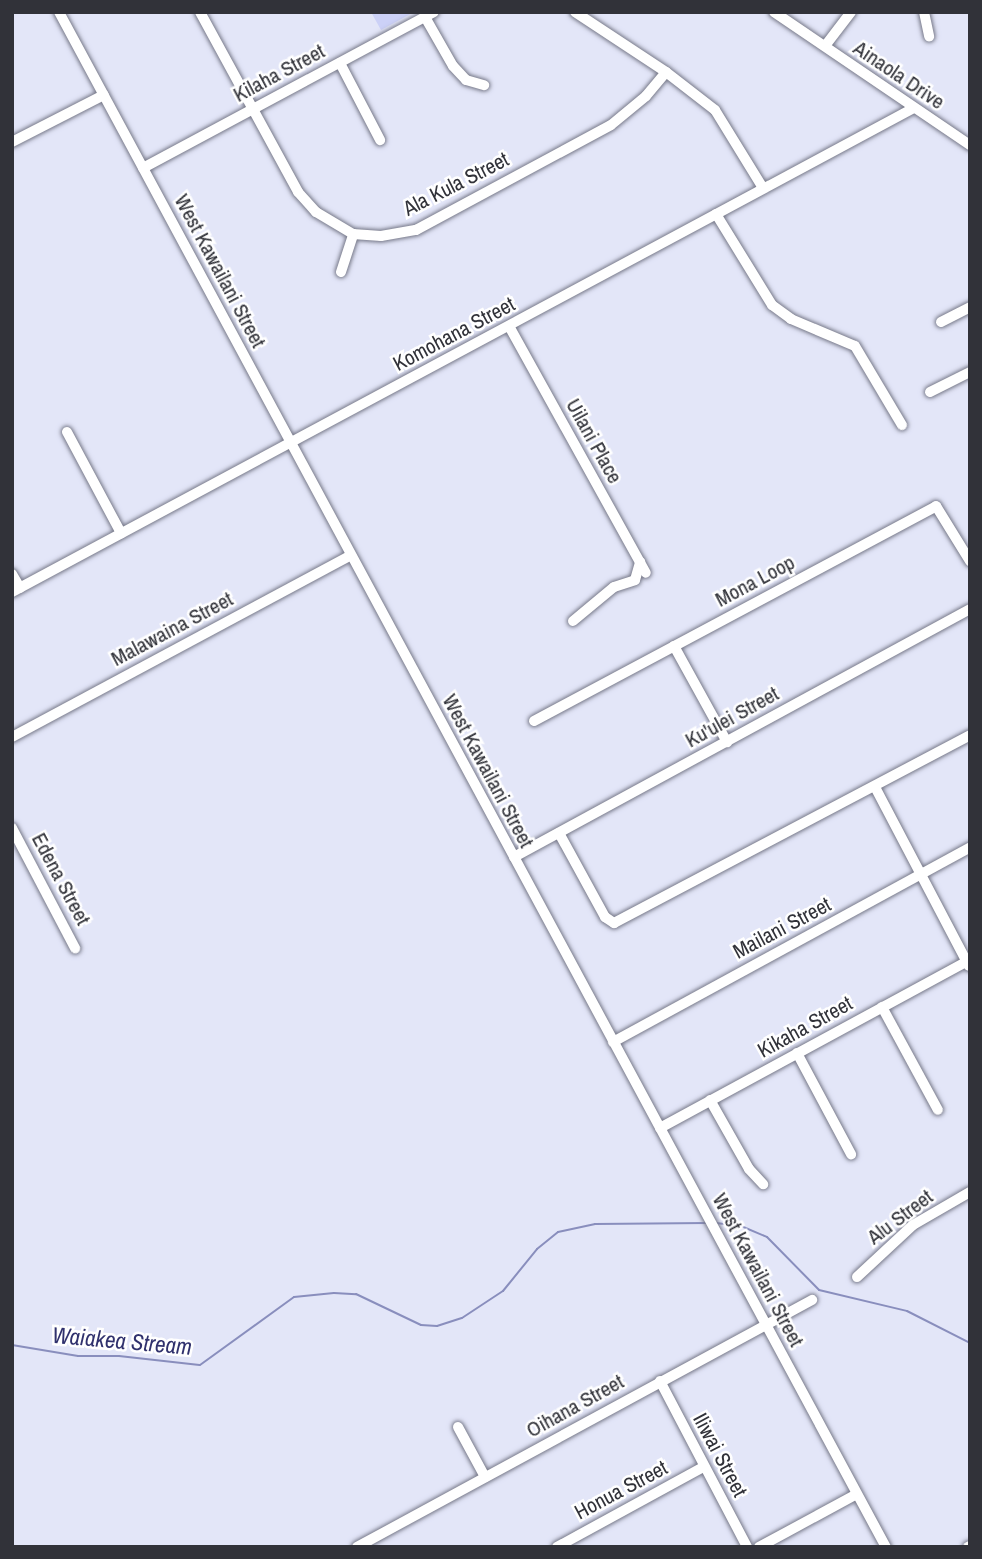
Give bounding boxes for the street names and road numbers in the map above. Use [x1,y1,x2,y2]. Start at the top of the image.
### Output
street label: Ainaola Drive [849,35,949,115]
street label: Kilaha Street [229,39,329,107]
street label: Ala Kula Street [399,147,513,221]
street label: West Kawailani Street [169,190,271,352]
street label: Komohana Street [389,291,519,377]
street label: Uilani Place [560,394,628,488]
street label: Mona Loop [711,550,799,612]
street label: Malawaina Street [107,586,237,672]
street label: Ku'ulei Street [681,681,783,753]
street label: West Kawailani Street [437,690,539,852]
street label: Edena Street [26,829,96,929]
street label: Mailani Street [729,892,835,964]
street label: Kikaha Street [753,991,857,1063]
street label: Alu Street [862,1184,938,1250]
street label: West Kawailani Street [707,1189,809,1351]
street label: Oihana Street [522,1369,628,1443]
street label: Iliwai Street [688,1409,752,1501]
street label: Honua Street [570,1455,672,1525]

